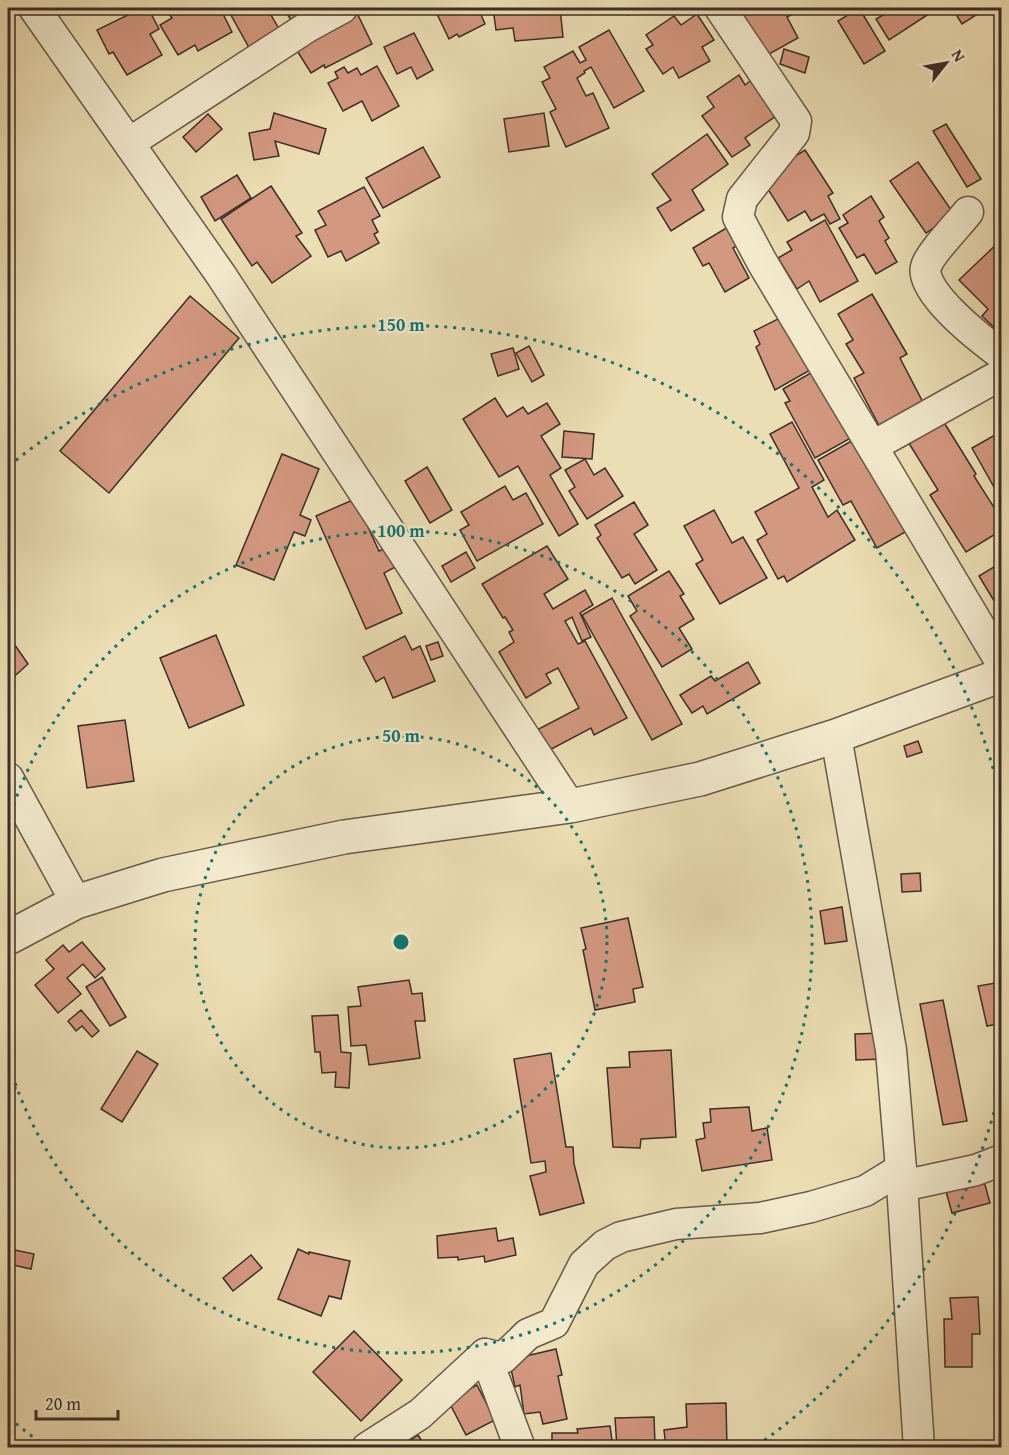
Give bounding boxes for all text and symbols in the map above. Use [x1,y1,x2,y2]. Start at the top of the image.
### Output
north arrow [916,33,976,93]
text: N [946,45,972,66]
text: 150 m [377,311,425,338]
text: 100 m [377,517,425,544]
text: 50 m [382,722,421,749]
centre of rings [391,932,411,952]
scale bar [36,1383,118,1421]
text: 20 m [45,1390,81,1417]

